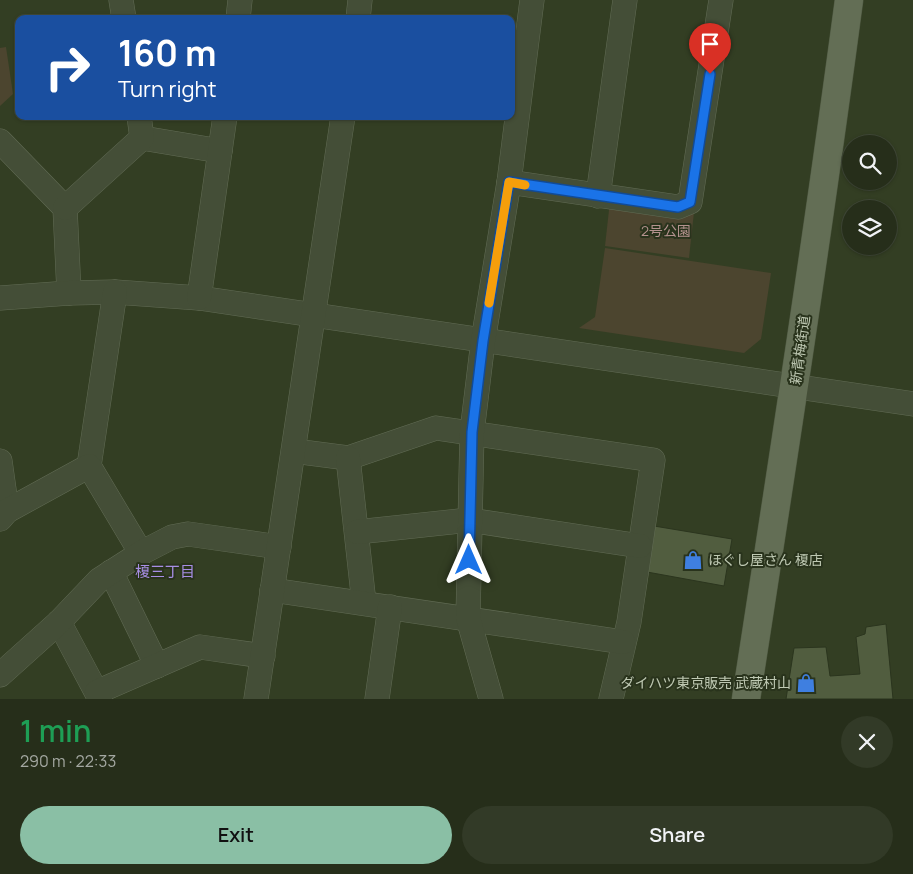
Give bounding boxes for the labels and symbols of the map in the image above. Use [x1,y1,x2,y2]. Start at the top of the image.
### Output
pin [689,23,731,74]
park label: 2号公園 [641,221,691,240]
street label: 新青梅街道 [785,314,814,386]
position arrow [442,533,494,585]
shop icon: ほぐし屋さん 榎店 [682,549,704,571]
place label: ほぐし屋さん 榎店 [708,550,823,569]
district label: 榎三丁目 [135,561,195,582]
shop icon: ダイハツ東京販売 武蔵村山 [795,672,817,694]
place label: ダイハツ東京販売 武蔵村山 [620,673,791,692]

